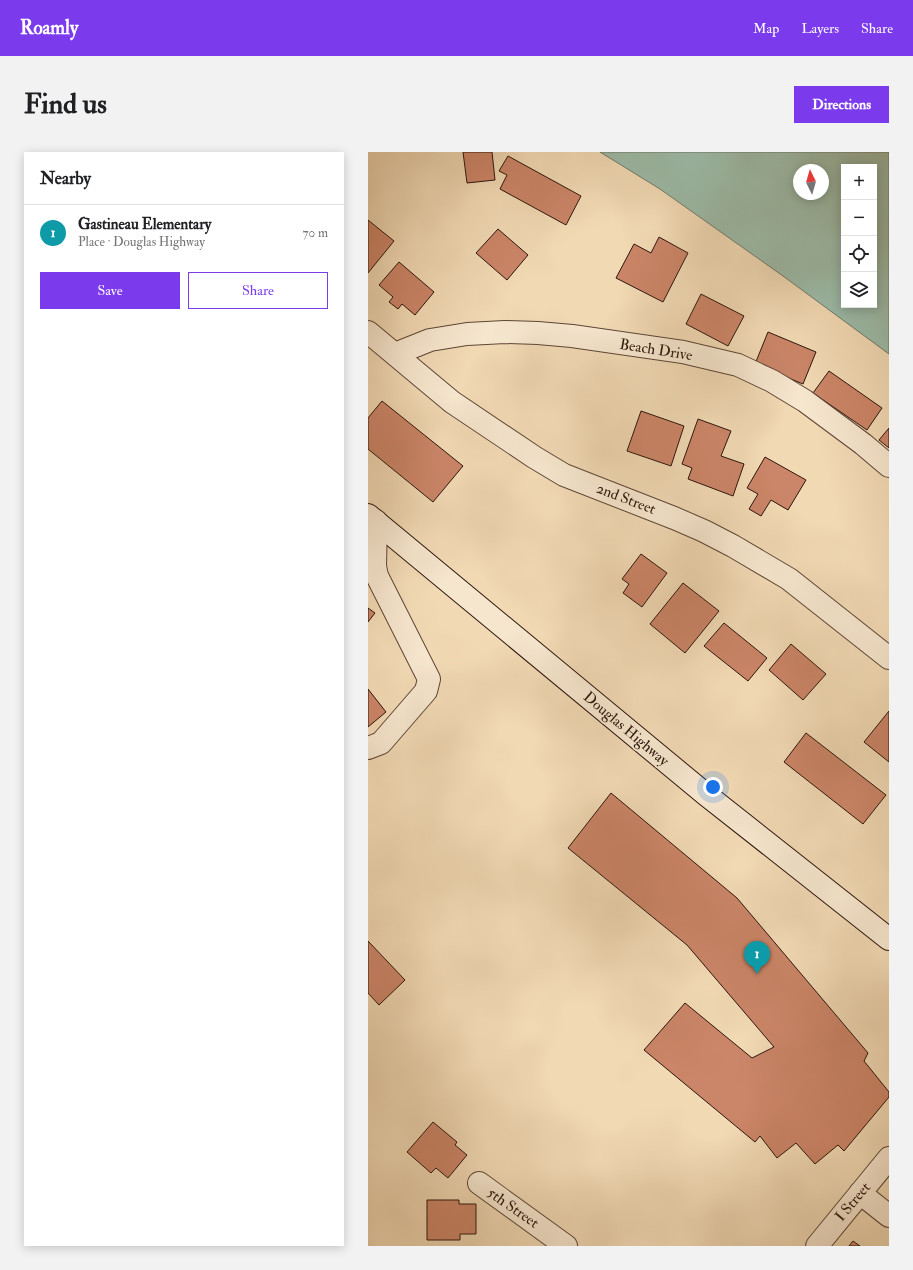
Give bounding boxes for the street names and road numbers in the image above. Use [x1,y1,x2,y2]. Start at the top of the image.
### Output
street label: Beach Drive [618,335,694,365]
street label: 2nd Street [594,479,658,519]
street label: Douglas Highway [579,688,673,771]
street label: I Street [831,1178,875,1225]
street label: 5th Street [484,1183,543,1233]

